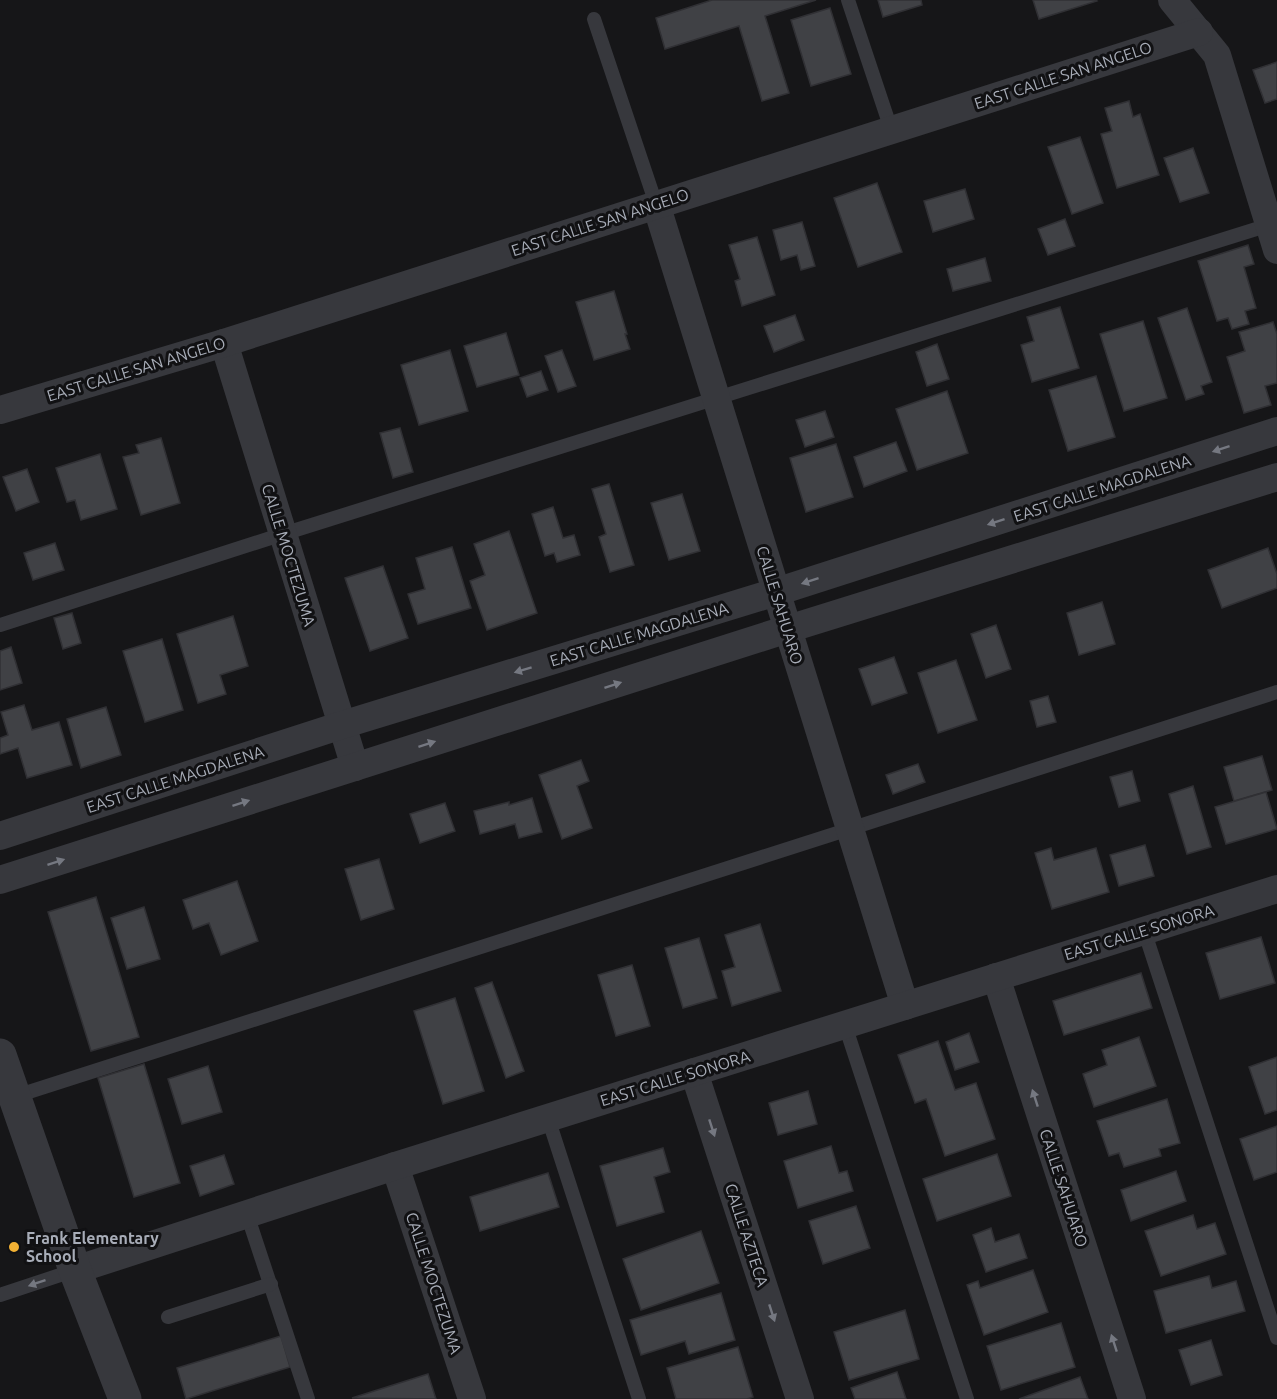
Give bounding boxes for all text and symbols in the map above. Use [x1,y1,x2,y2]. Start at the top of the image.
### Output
street label: EAST CALLE SAN ANGELO [972,38,1154,112]
street label: EAST CALLE SAN ANGELO [509,185,691,259]
street label: EAST CALLE SAN ANGELO [45,333,227,405]
one-way arrow [1212,445,1230,455]
street label: EAST CALLE MAGDALENA [1011,451,1194,525]
street label: CALLE MOCTEZUMA [259,482,319,629]
one-way arrow [987,518,1005,527]
street label: CALLE SAHUARO [753,544,807,666]
one-way arrow [801,577,819,586]
street label: EAST CALLE MAGDALENA [548,598,731,670]
one-way arrow [514,666,532,675]
one-way arrow [604,680,622,689]
one-way arrow [418,739,436,748]
street label: EAST CALLE MAGDALENA [84,742,267,816]
one-way arrow [232,798,250,807]
one-way arrow [47,857,65,867]
street label: EAST CALLE SONORA [1062,900,1217,963]
street label: EAST CALLE SONORA [598,1046,753,1109]
one-way arrow [1030,1089,1039,1107]
one-way arrow [708,1119,717,1137]
street label: CALLE SAHUARO [1036,1127,1092,1249]
street label: CALLE AZTECA [722,1181,772,1289]
street label: CALLE MOCTEZUMA [403,1210,466,1357]
place label: Frank Elementary School [26,1229,159,1265]
marker: Frank Elementary School [7,1240,21,1254]
one-way arrow [28,1279,46,1288]
one-way arrow [768,1304,777,1322]
one-way arrow [1108,1334,1118,1352]

